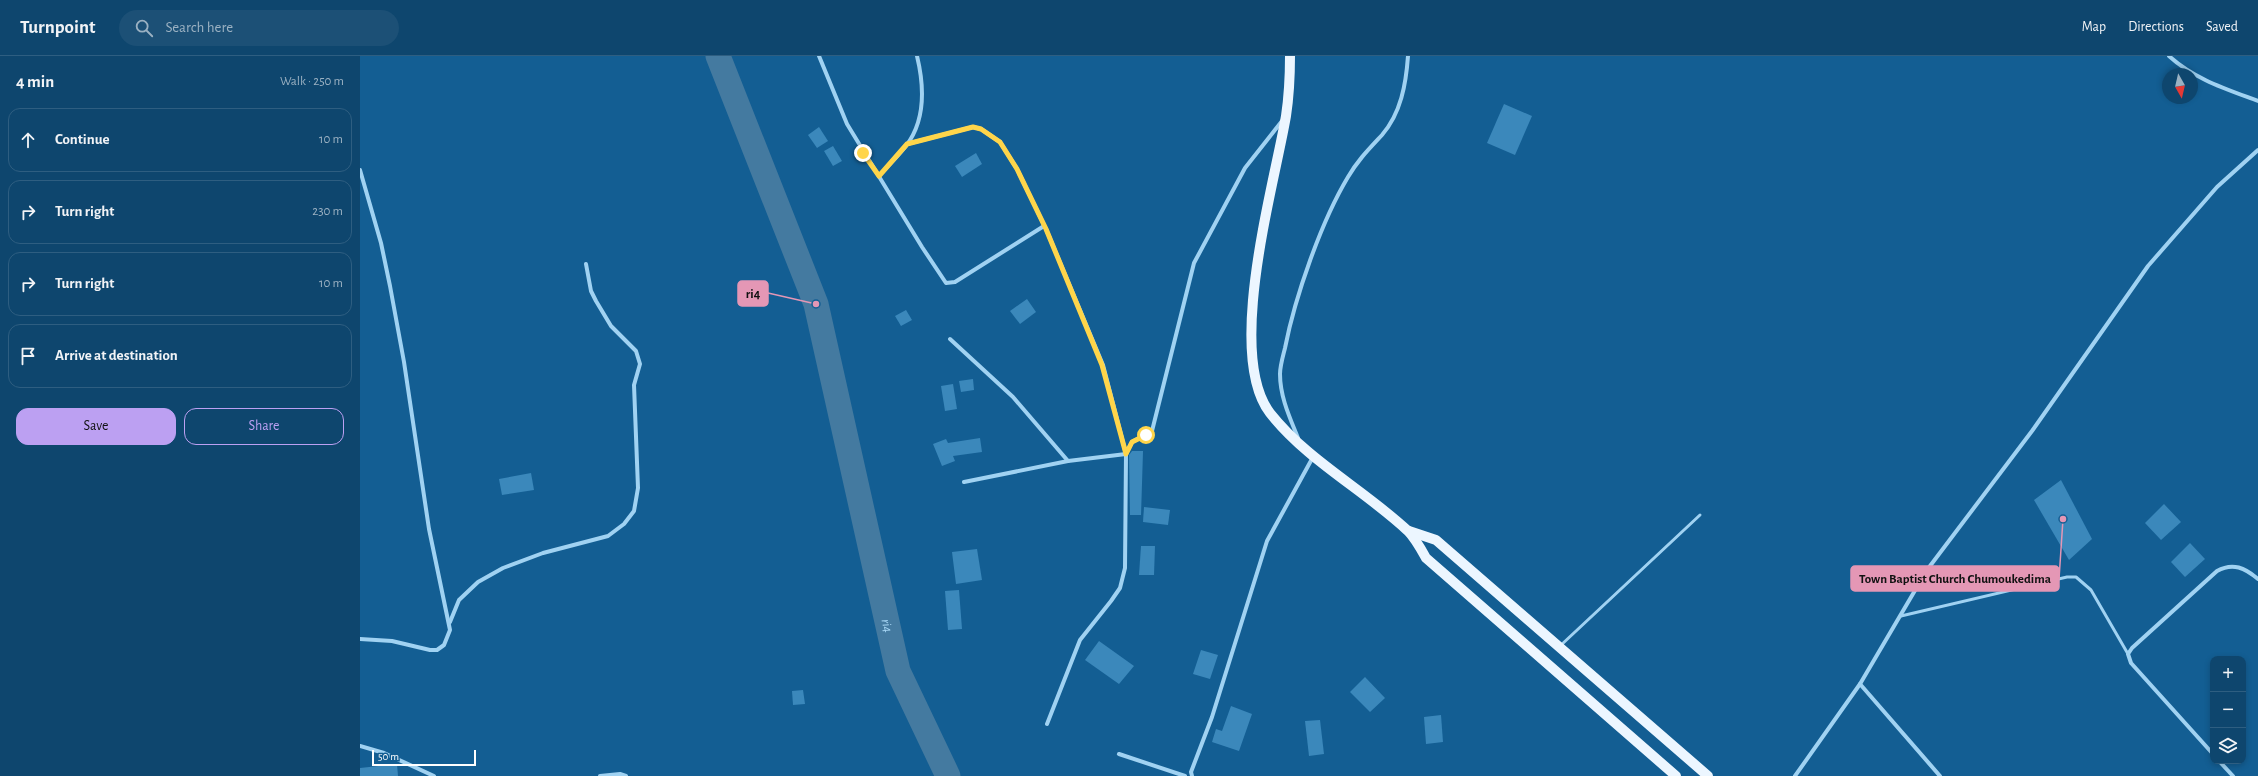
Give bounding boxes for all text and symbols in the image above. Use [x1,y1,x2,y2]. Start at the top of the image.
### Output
search box [119,10,399,46]
icon: search [133,17,155,39]
text: Turnpoint [20,18,95,37]
text: Search here [165,20,233,35]
text: Map [2082,20,2106,34]
text: Directions [2128,20,2184,34]
text: Saved [2206,20,2238,34]
north arrow [2162,68,2198,104]
text: 4 min [16,73,54,90]
text: Walk · 250 m [280,75,344,88]
icon: ahead [17,129,39,151]
text: Continue [55,132,110,147]
text: 10 m [319,133,343,146]
route end [854,144,872,162]
icon: right [17,201,39,223]
text: Turn right [55,204,114,219]
text: 230 m [312,205,343,218]
icon: right [17,273,39,295]
text: Turn right [55,276,114,291]
text: 10 m [319,277,343,290]
callout: ri4 [738,281,768,306]
text: ri4 [746,288,761,301]
icon: arrive [17,345,39,367]
text: Arrive at destination [55,348,178,363]
button: Save [16,408,176,445]
button: Share [184,408,344,445]
route start [1137,426,1155,444]
callout: Town Baptist Church Chumoukedima [1851,566,2059,591]
text: Town Baptist Church Chumoukedima [1859,573,2051,586]
water label: ri4 [879,618,894,634]
map controls [2210,656,2246,764]
button: + [2210,656,2246,692]
button: − [2210,692,2246,728]
button: layers [2210,728,2246,764]
scale bar [372,748,476,767]
text: 50 m [378,751,399,762]

